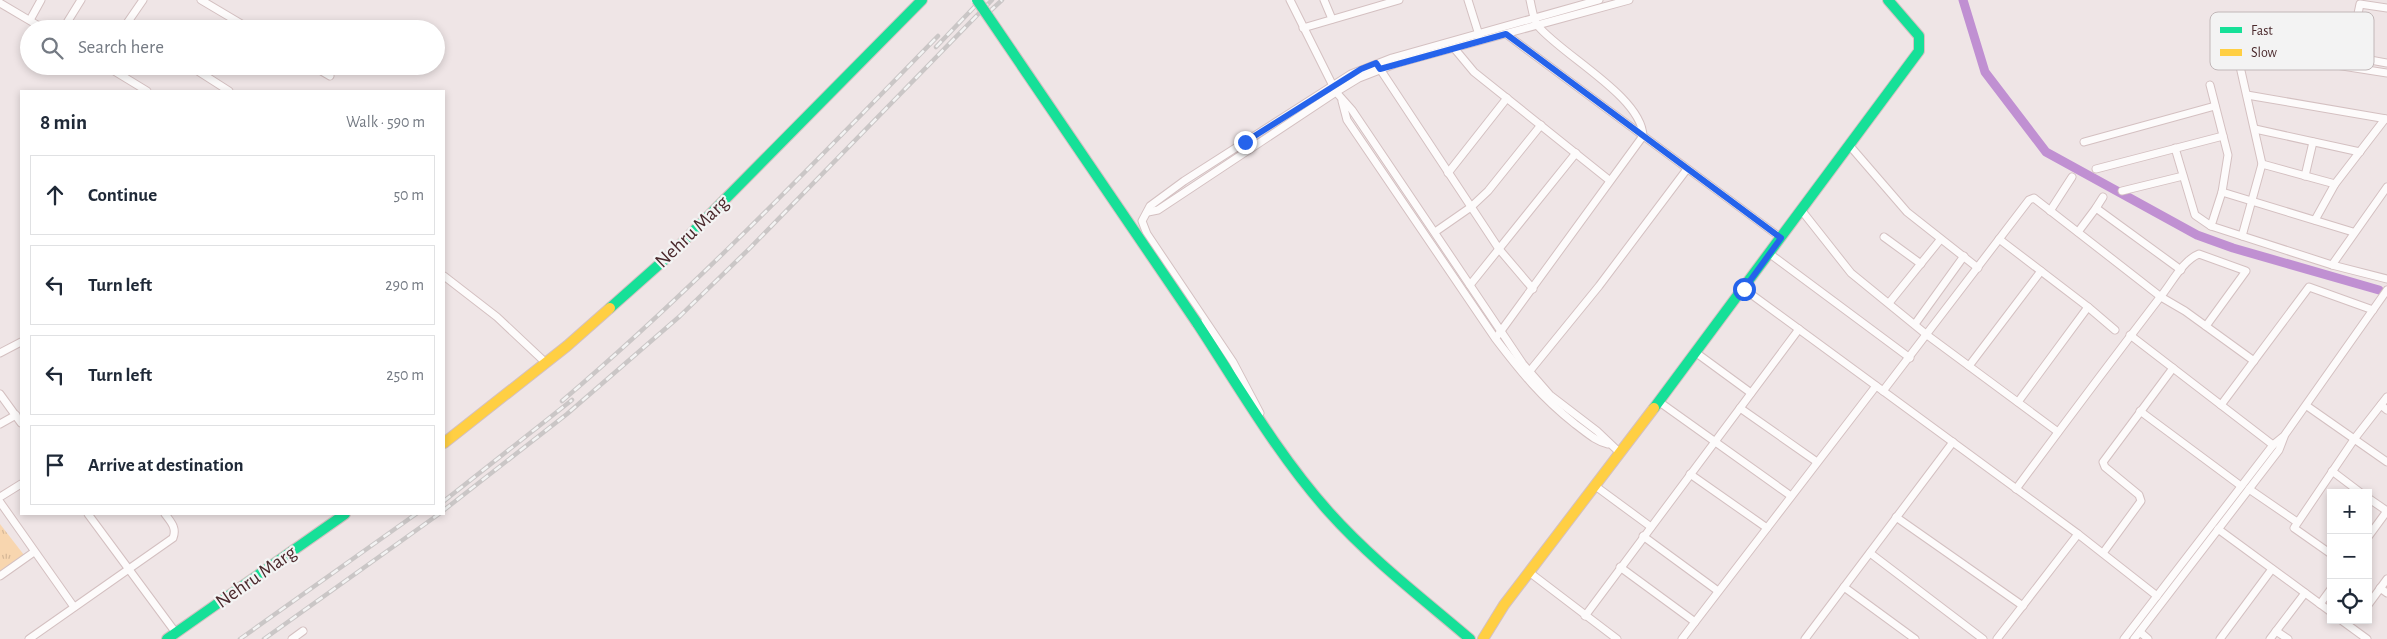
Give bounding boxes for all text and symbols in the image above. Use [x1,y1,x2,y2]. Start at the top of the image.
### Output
legend [2210,12,2374,70]
search box [20,20,445,75]
text: Fast [2251,24,2273,38]
icon: search [38,34,66,62]
text: Search here [78,38,164,57]
text: Slow [2251,46,2278,60]
text: 8 min [40,112,87,133]
text: Walk · 590 m [346,114,425,130]
route end [1234,131,1257,154]
icon: ahead [41,181,69,209]
text: Continue [88,186,157,205]
text: 50 m [393,187,424,203]
street label: Nehru Marg [651,192,733,272]
icon: left [41,271,69,299]
text: Turn left [88,276,152,295]
text: 290 m [385,277,424,293]
route start [1733,278,1756,301]
icon: left [41,361,69,389]
text: Turn left [88,366,152,385]
text: 250 m [386,367,424,383]
icon: arrive [41,451,69,479]
text: Arrive at destination [88,456,244,475]
map controls [2327,489,2372,624]
button: + [2327,489,2372,534]
button: − [2327,534,2372,579]
street label: Nehru Marg [212,542,300,612]
button: locate [2327,579,2372,624]

